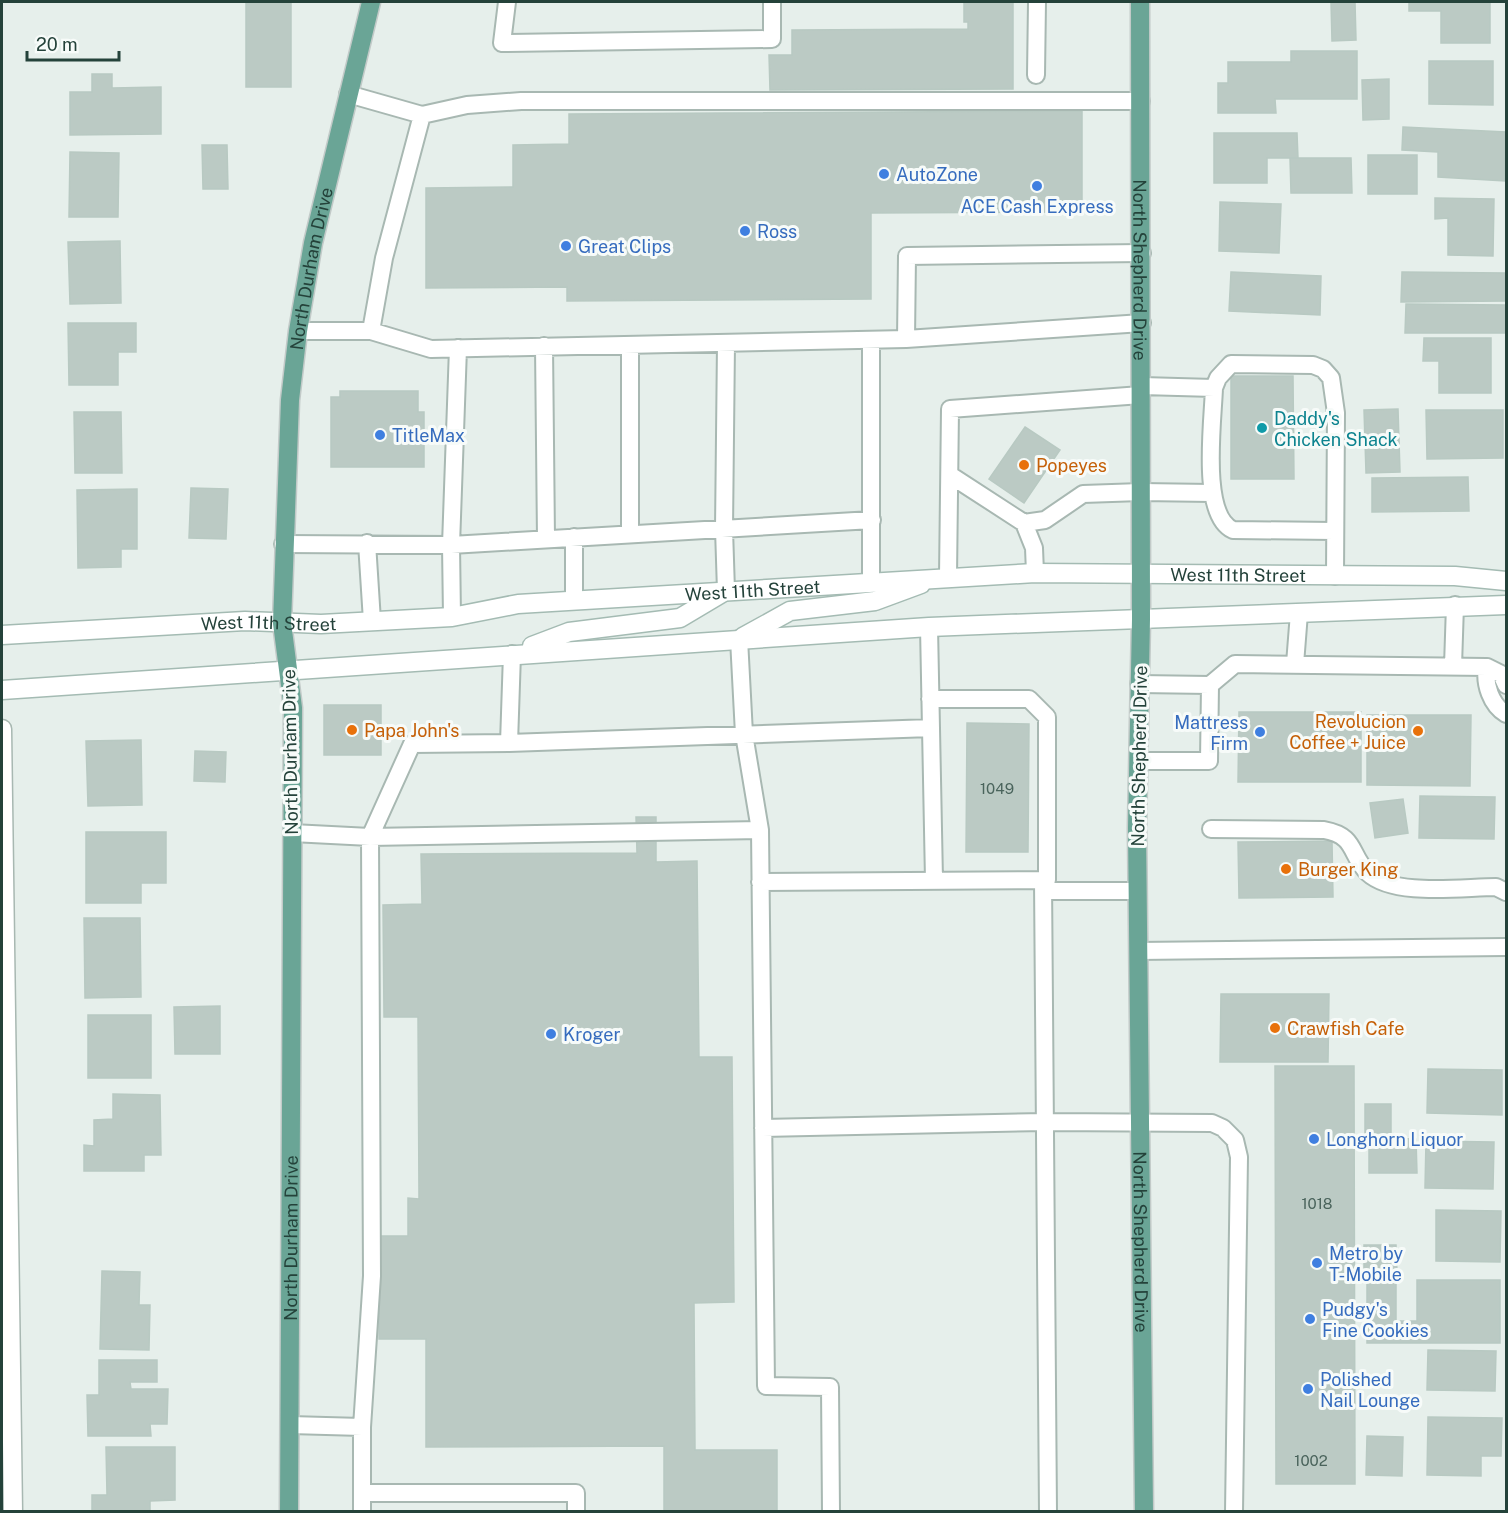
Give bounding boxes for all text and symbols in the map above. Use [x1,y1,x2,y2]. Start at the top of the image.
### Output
scale bar [27,24,118,62]
text: 20 m [36,34,78,55]
place label: AutoZone [896,164,978,185]
marker: AutoZone [877,167,891,181]
marker: ACE Cash Express [1030,179,1044,193]
street label: North Shepherd Drive [1130,179,1151,361]
street label: North Durham Drive [285,185,337,351]
place label: ACE Cash Express [960,196,1114,217]
place label: Ross [757,221,797,242]
marker: Ross [738,224,752,238]
place label: Great Clips [578,236,671,257]
marker: Great Clips [559,239,573,253]
place label: Daddy's Chicken Shack [1274,408,1398,450]
marker: Daddy's Chicken Shack [1255,421,1269,435]
place label: TitleMax [392,425,465,446]
marker: TitleMax [373,428,387,442]
place label: Popeyes [1036,455,1107,476]
marker: Popeyes [1017,458,1031,472]
street label: West 11th Street [1170,563,1306,585]
street label: West 11th Street [684,575,821,604]
street label: West 11th Street [200,610,337,635]
street label: North Shepherd Drive [1127,665,1151,847]
street label: North Durham Drive [278,669,302,835]
place label: Revolucion Coffee + Juice [1289,711,1406,753]
place label: Mattress Firm [1174,712,1248,754]
place label: Papa John's [364,720,459,741]
marker: Papa John's [345,723,359,737]
marker: Revolucion Coffee + Juice [1411,724,1425,738]
marker: Mattress Firm [1253,725,1267,739]
house number: 1049 [980,780,1014,797]
place label: Burger King [1298,859,1398,880]
marker: Burger King [1279,862,1293,876]
place label: Crawfish Cafe [1287,1018,1404,1039]
marker: Crawfish Cafe [1268,1021,1282,1035]
place label: Kroger [563,1024,620,1045]
marker: Kroger [544,1027,558,1041]
place label: Longhorn Liquor [1326,1129,1463,1150]
marker: Longhorn Liquor [1307,1132,1321,1146]
street label: North Shepherd Drive [1130,1151,1153,1333]
street label: North Durham Drive [279,1155,301,1321]
house number: 1018 [1301,1195,1333,1212]
place label: Metro by T-Mobile [1329,1243,1404,1285]
marker: Metro by T-Mobile [1310,1256,1324,1270]
place label: Pudgy's Fine Cookies [1322,1299,1429,1341]
marker: Pudgy's Fine Cookies [1303,1312,1317,1326]
place label: Polished Nail Lounge [1320,1369,1420,1411]
marker: Polished Nail Lounge [1301,1382,1315,1396]
house number: 1002 [1294,1452,1328,1469]

